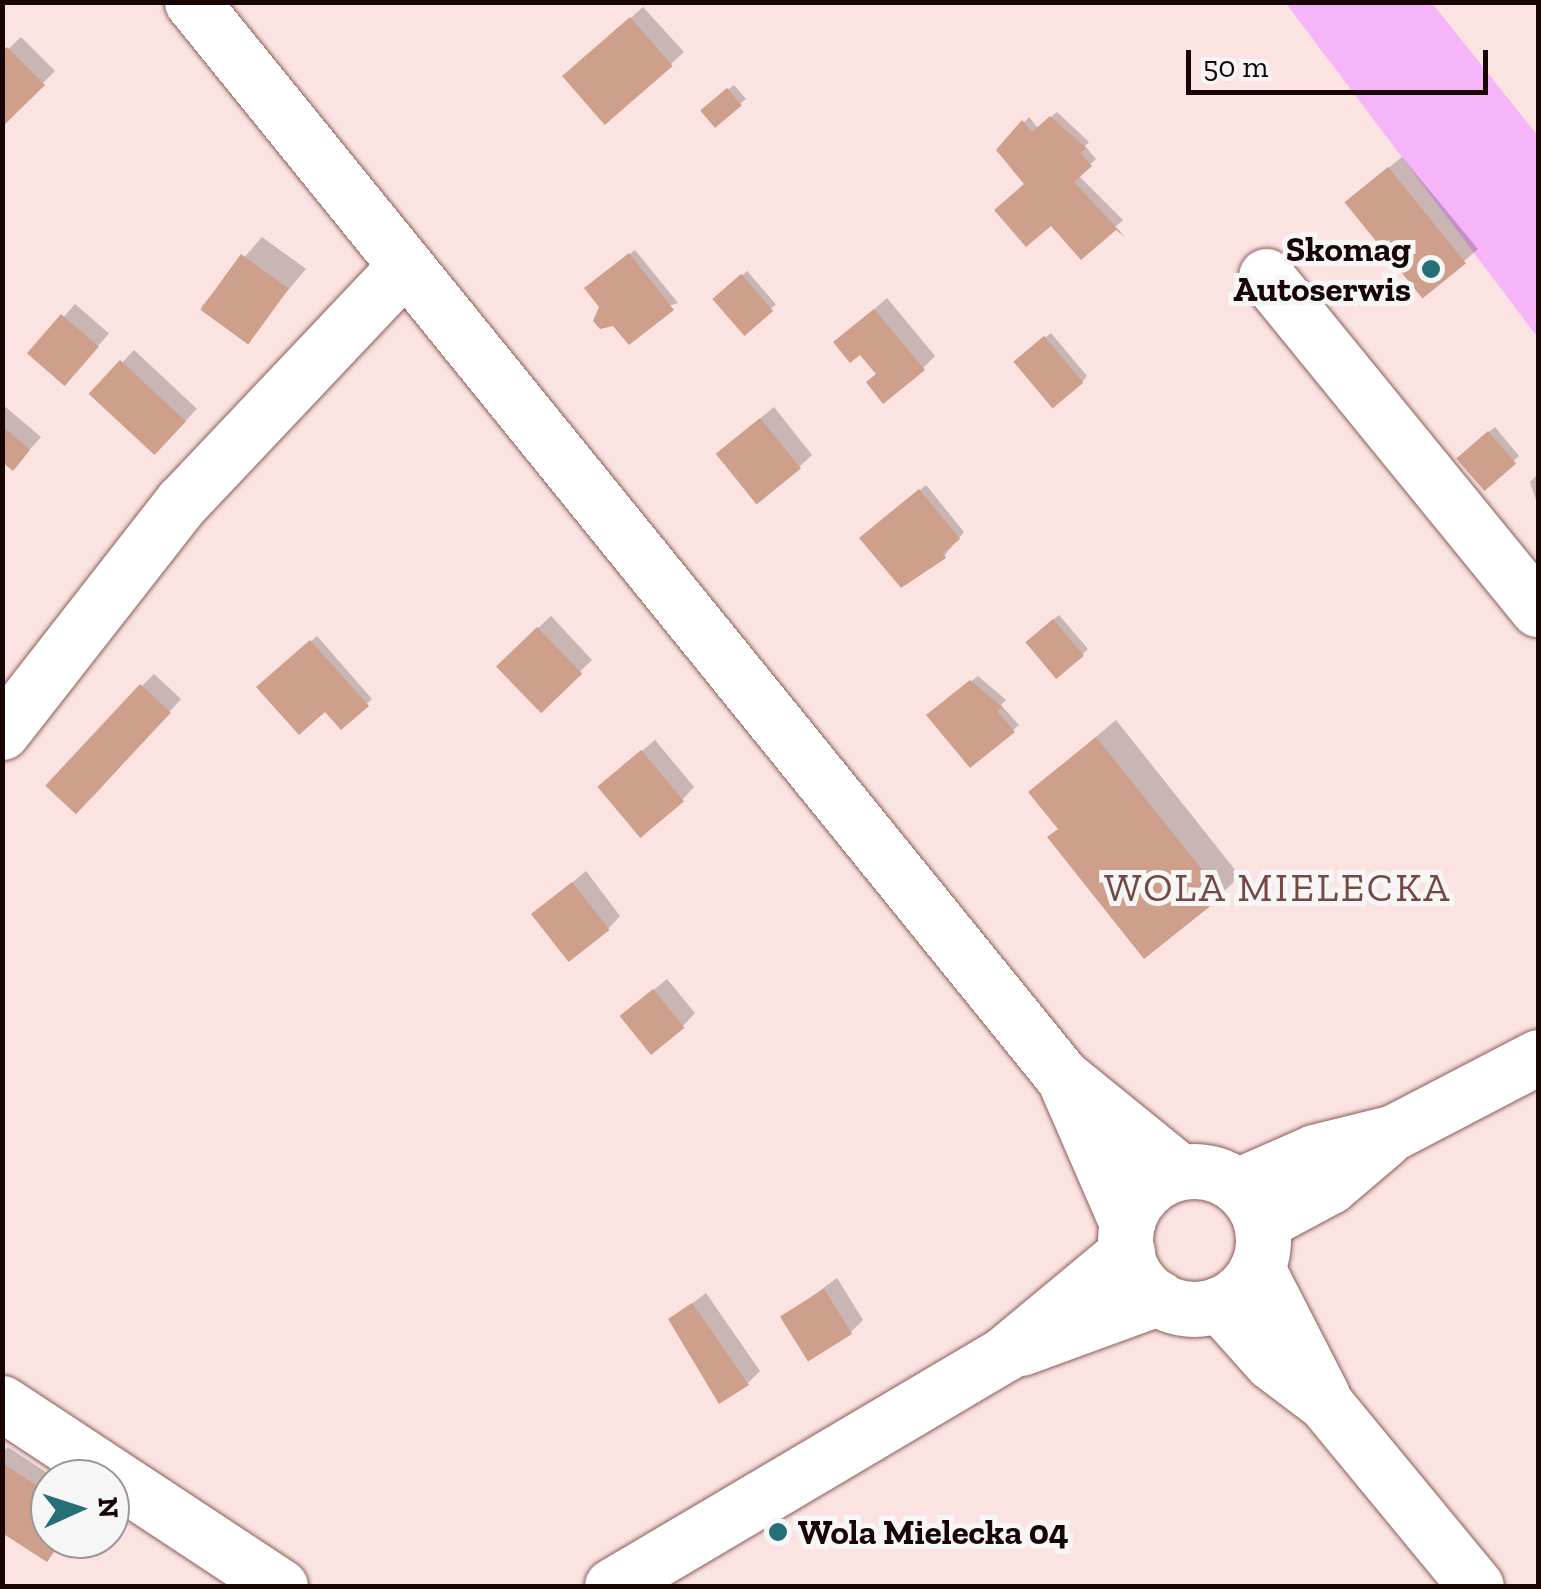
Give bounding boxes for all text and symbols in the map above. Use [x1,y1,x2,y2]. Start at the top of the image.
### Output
scale bar [1191,30,1494,92]
text: 50 m [1203,49,1268,85]
place label: Skomag Autoserwis [1233,228,1411,310]
marker: Skomag Autoserwis [1420,258,1442,280]
district label: WOLA MIELECKA [1104,863,1452,911]
north arrow [30,1459,130,1559]
text: N [91,1496,125,1519]
place label: Wola Mielecka 04 [798,1511,1069,1553]
marker: Wola Mielecka 04 [767,1521,789,1543]

